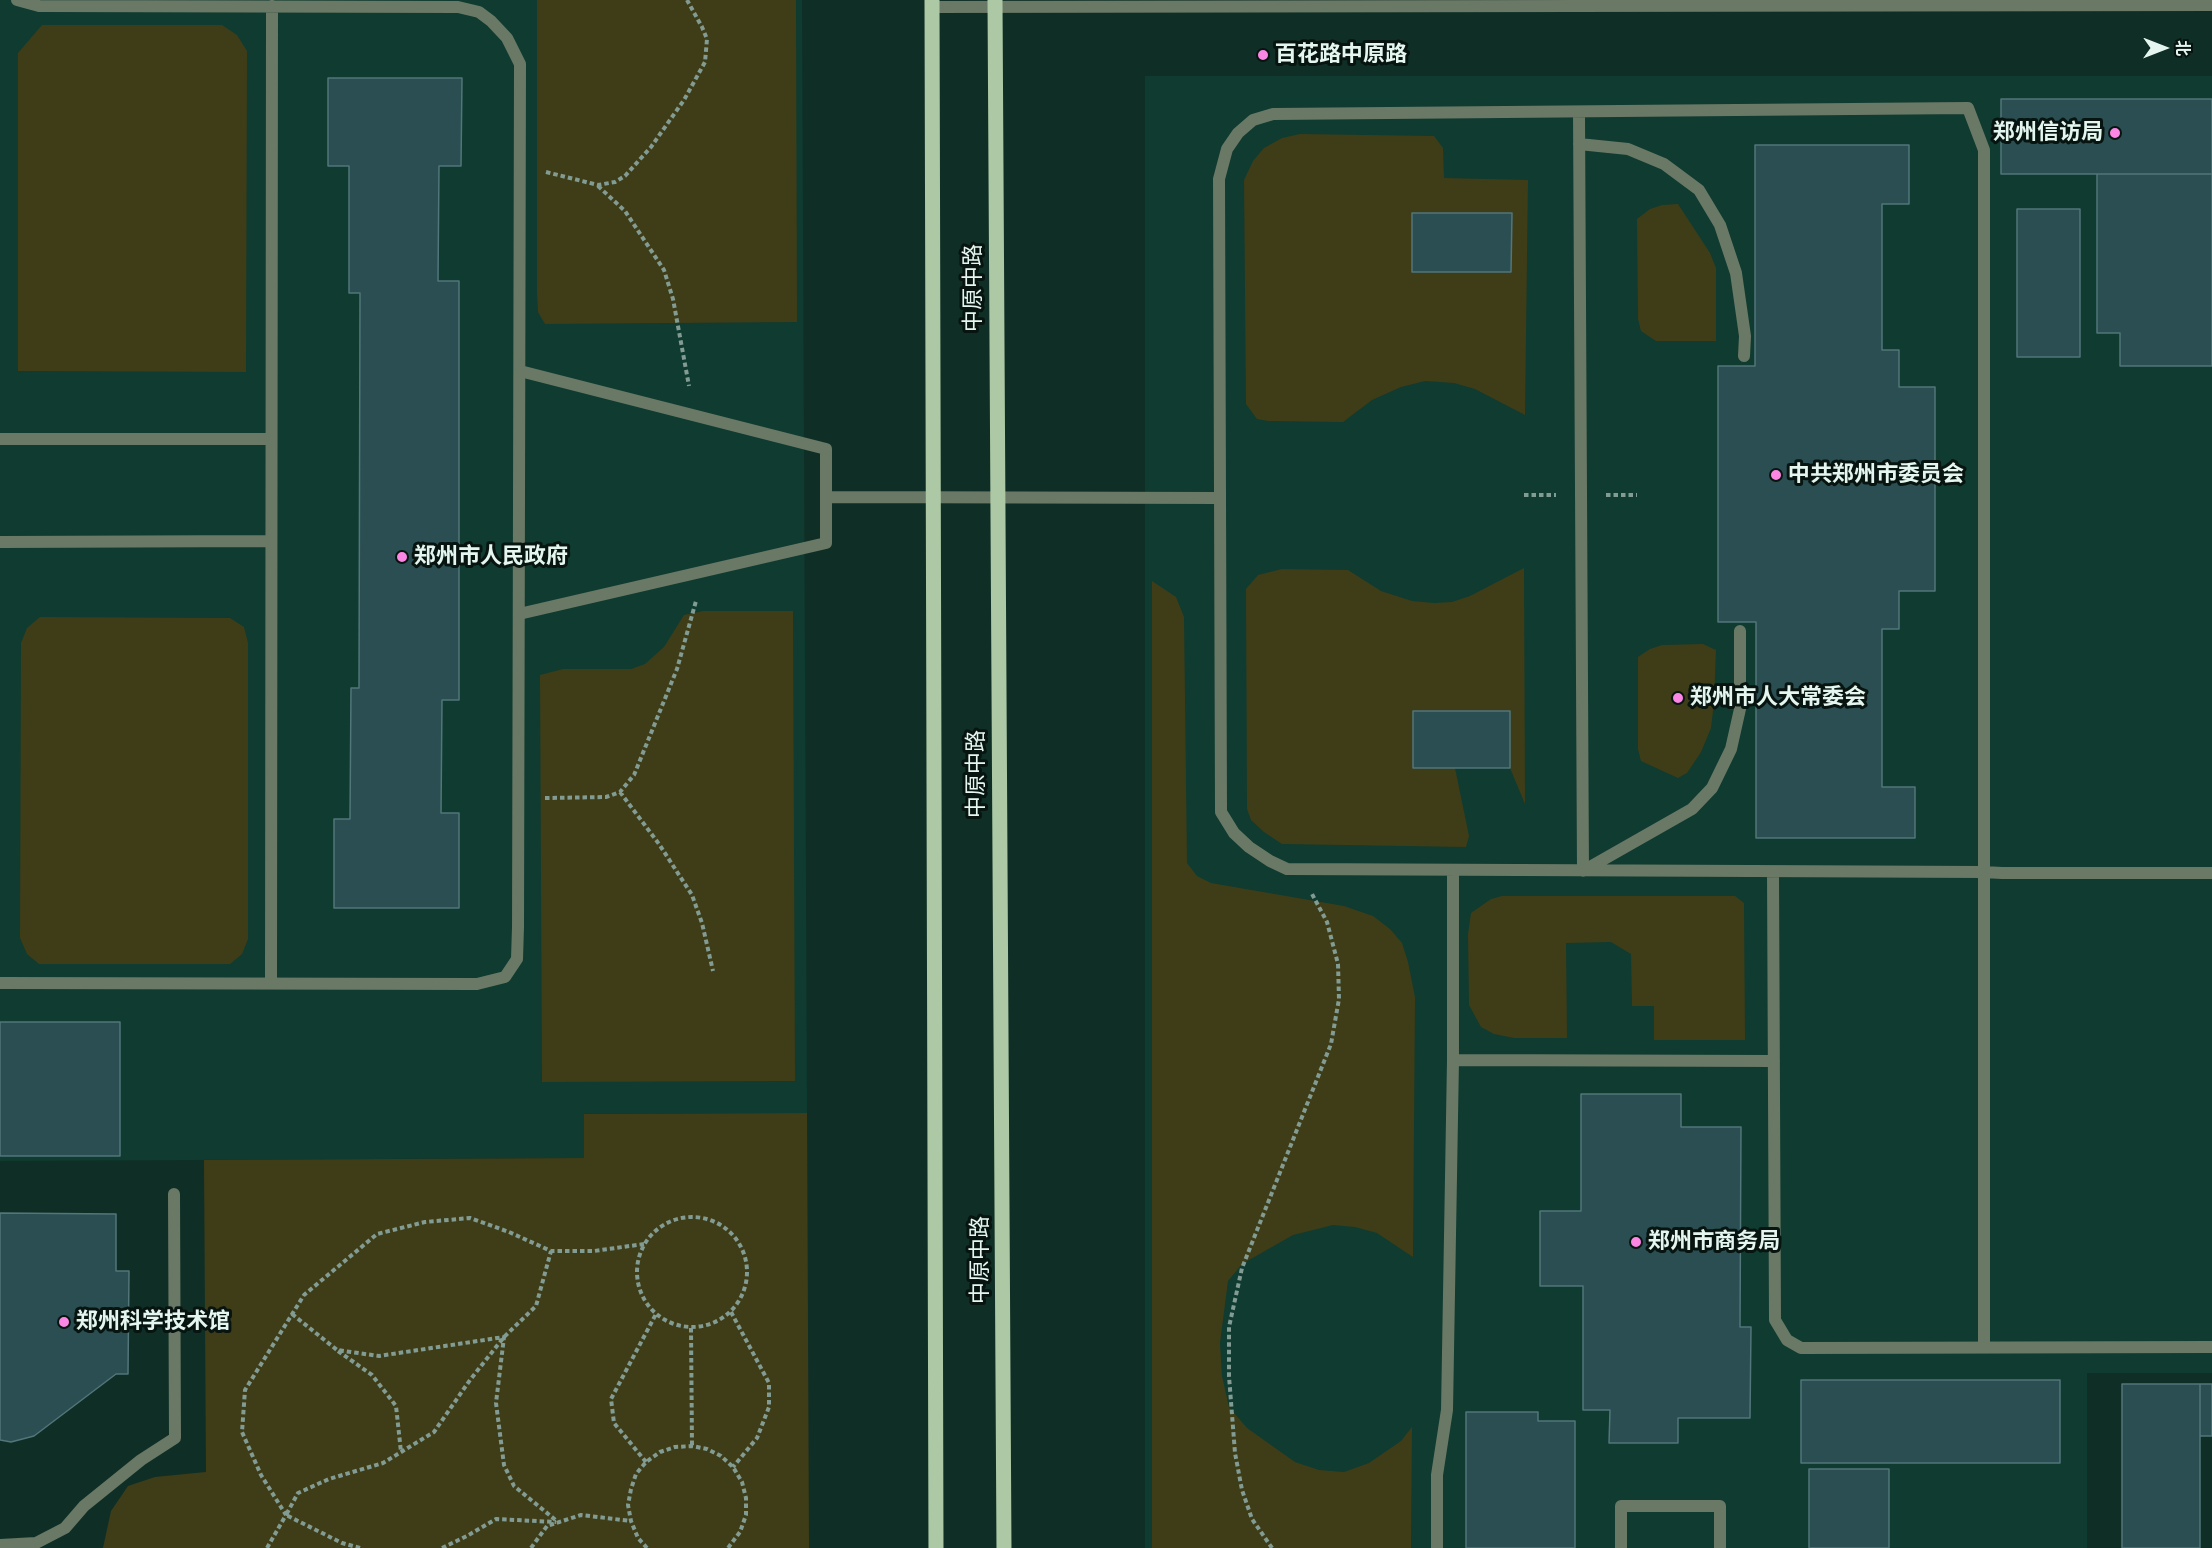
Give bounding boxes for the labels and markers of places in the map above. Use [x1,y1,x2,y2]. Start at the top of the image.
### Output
place label: 百花路中原路 [1275,42,1407,68]
marker: 百花路中原路 [1256,48,1270,62]
place label: 郑州信访局 [1993,120,2103,146]
marker: 郑州信访局 [2108,126,2122,140]
place label: 中共郑州市委员会 [1788,462,1964,488]
marker: 中共郑州市委员会 [1769,468,1783,482]
place label: 郑州市人民政府 [414,544,568,570]
marker: 郑州市人民政府 [395,550,409,564]
place label: 郑州市人大常委会 [1690,685,1866,711]
marker: 郑州市人大常委会 [1671,691,1685,705]
place label: 郑州市商务局 [1648,1229,1780,1255]
marker: 郑州市商务局 [1629,1235,1643,1249]
place label: 郑州科学技术馆 [76,1309,230,1335]
marker: 郑州科学技术馆 [57,1315,71,1329]

